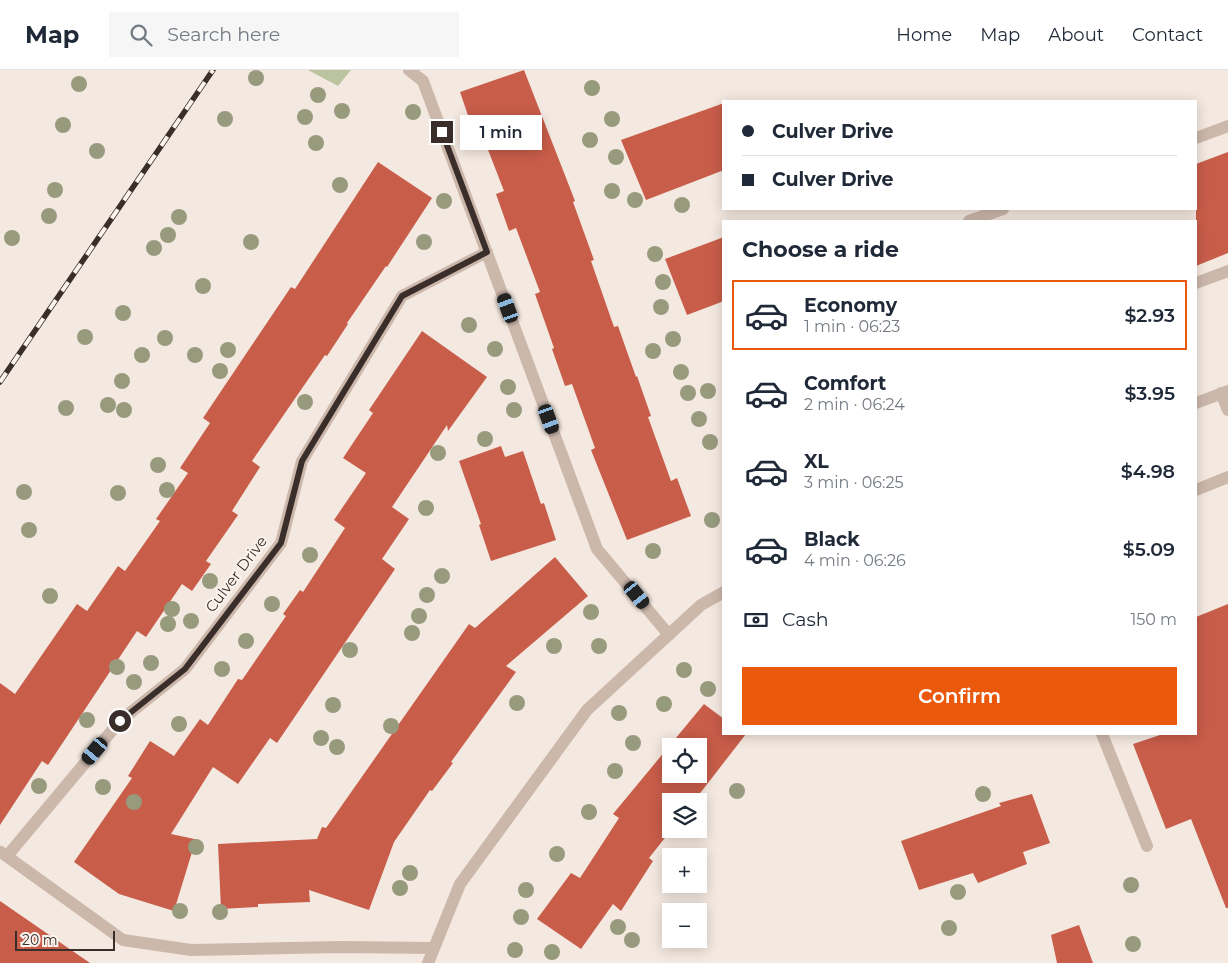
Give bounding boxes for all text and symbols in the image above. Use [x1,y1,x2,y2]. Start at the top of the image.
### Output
search box [109,12,459,57]
text: Map [25,20,79,49]
icon: search [127,21,155,49]
text: Search here [167,23,280,46]
text: Home [896,24,952,46]
text: Map [980,24,1020,46]
text: About [1048,24,1104,46]
text: Contact [1132,24,1203,46]
callout: 1 min [460,114,542,150]
text: Culver Drive [772,120,894,143]
route end [431,121,453,143]
text: 1 min [480,123,522,142]
text: Culver Drive [772,168,894,191]
text: Choose a ride [742,236,899,263]
car [495,291,520,325]
icon: car [744,293,789,338]
text: Economy [804,294,897,317]
text: $2.93 [1124,304,1175,327]
text: 1 min · 06:23 [804,317,900,336]
icon: car [744,371,789,416]
text: Comfort [804,372,886,395]
text: $3.95 [1124,382,1175,405]
text: 2 min · 06:24 [804,395,905,414]
car [536,402,561,436]
icon: car [744,449,789,494]
text: XL [804,450,829,473]
text: $4.98 [1121,460,1175,483]
text: 3 min · 06:25 [804,473,904,492]
icon: car [744,527,789,572]
text: Black [804,528,860,551]
street label: Culver Drive [201,532,271,616]
text: $5.09 [1123,538,1175,561]
text: 4 min · 06:26 [804,551,906,570]
car [621,579,652,611]
icon: cash [742,606,770,634]
text: Cash [782,608,829,631]
text: 150 m [1130,610,1177,629]
button: Confirm [742,667,1177,725]
route start [109,710,131,732]
car [79,735,110,767]
map controls [662,738,707,948]
button: locate [662,738,707,783]
button: layers [662,793,707,838]
button: + [662,848,707,893]
button: − [662,903,707,948]
scale bar [15,928,115,951]
text: 20 m [22,931,58,949]

